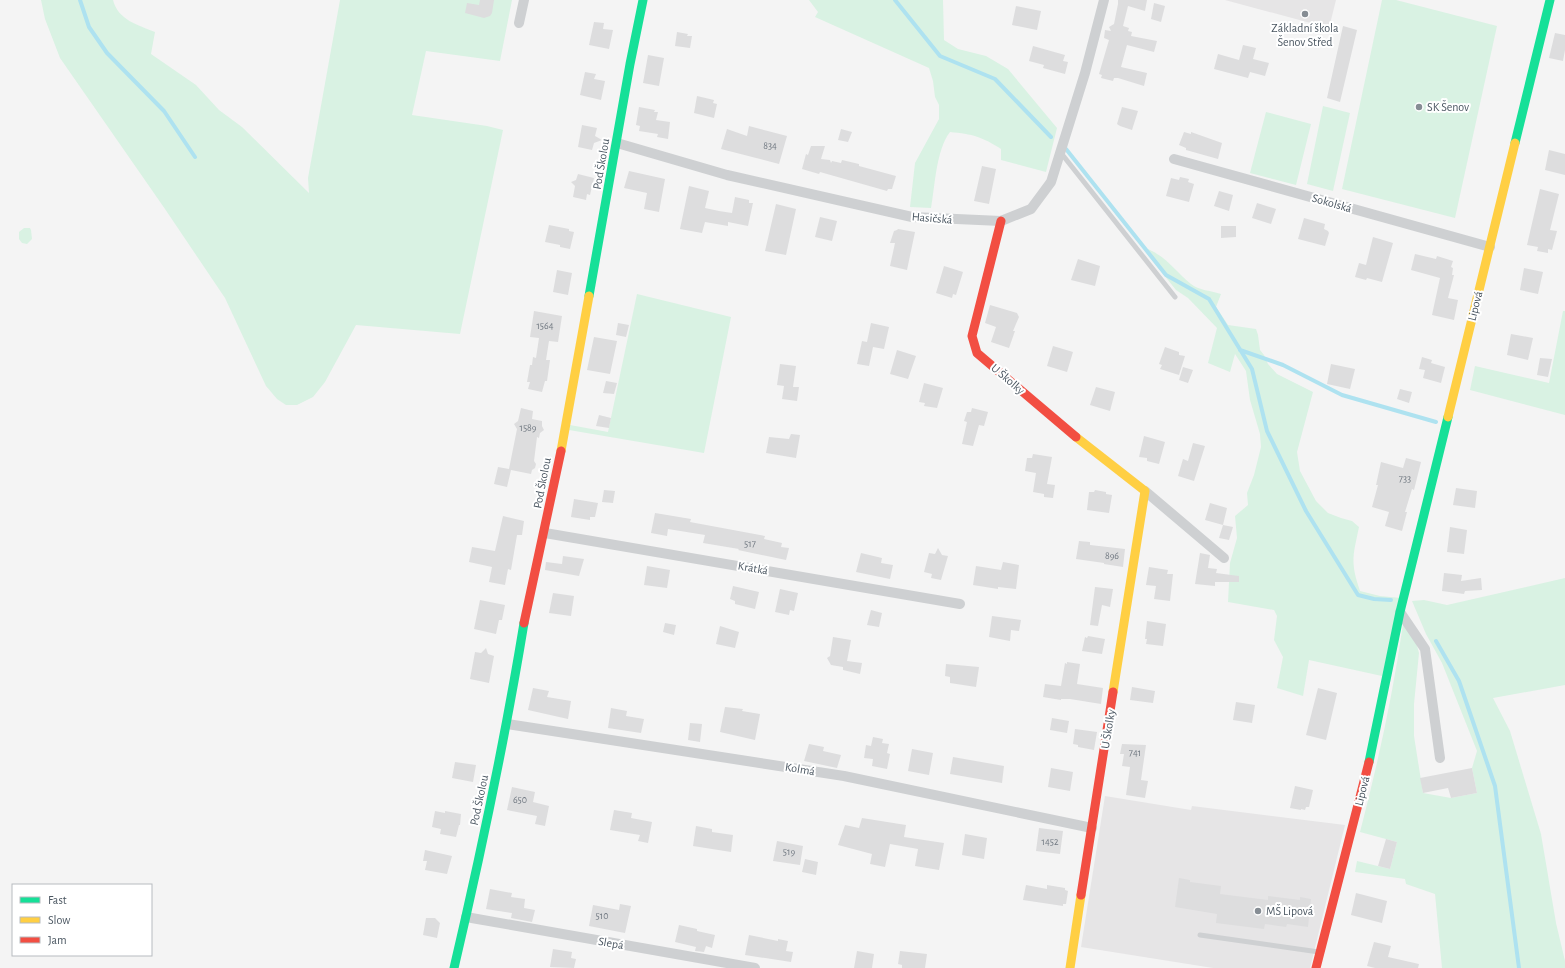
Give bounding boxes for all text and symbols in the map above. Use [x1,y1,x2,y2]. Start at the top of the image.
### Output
marker: Základní škola Šenov Střed [1300,9,1310,19]
place label: Základní škola Šenov Střed [1271,22,1339,48]
place label: SK Šenov [1427,100,1469,113]
marker: SK Šenov [1414,102,1424,112]
street label: Pod Školou [590,137,611,190]
house number: 834 [763,141,777,151]
street label: Sokolská [1311,192,1354,214]
street label: Hasičská [911,210,953,226]
street label: Lipová [1466,289,1485,322]
house number: 1564 [536,321,554,331]
street label: U Školky [988,361,1028,397]
house number: 1589 [519,423,537,433]
street label: Pod Školou [530,456,553,509]
house number: 733 [1399,474,1411,484]
house number: 517 [744,539,756,549]
house number: 896 [1105,551,1119,561]
street label: Krátká [737,559,769,577]
street label: U Školky [1098,708,1118,750]
house number: 741 [1129,748,1141,758]
street label: Kolmá [784,761,816,777]
street label: Pod Školou [467,773,490,826]
street label: Lipová [1353,774,1372,807]
house number: 650 [513,795,527,805]
house number: 1452 [1042,837,1059,847]
house number: 519 [783,847,795,857]
legend [12,884,152,956]
text: Fast [48,894,67,906]
place label: MŠ Lipová [1266,904,1314,917]
marker: MŠ Lipová [1253,906,1263,916]
house number: 510 [596,911,608,921]
text: Slow [48,914,70,926]
text: Jam [48,934,67,946]
street label: Slepá [597,935,625,951]

